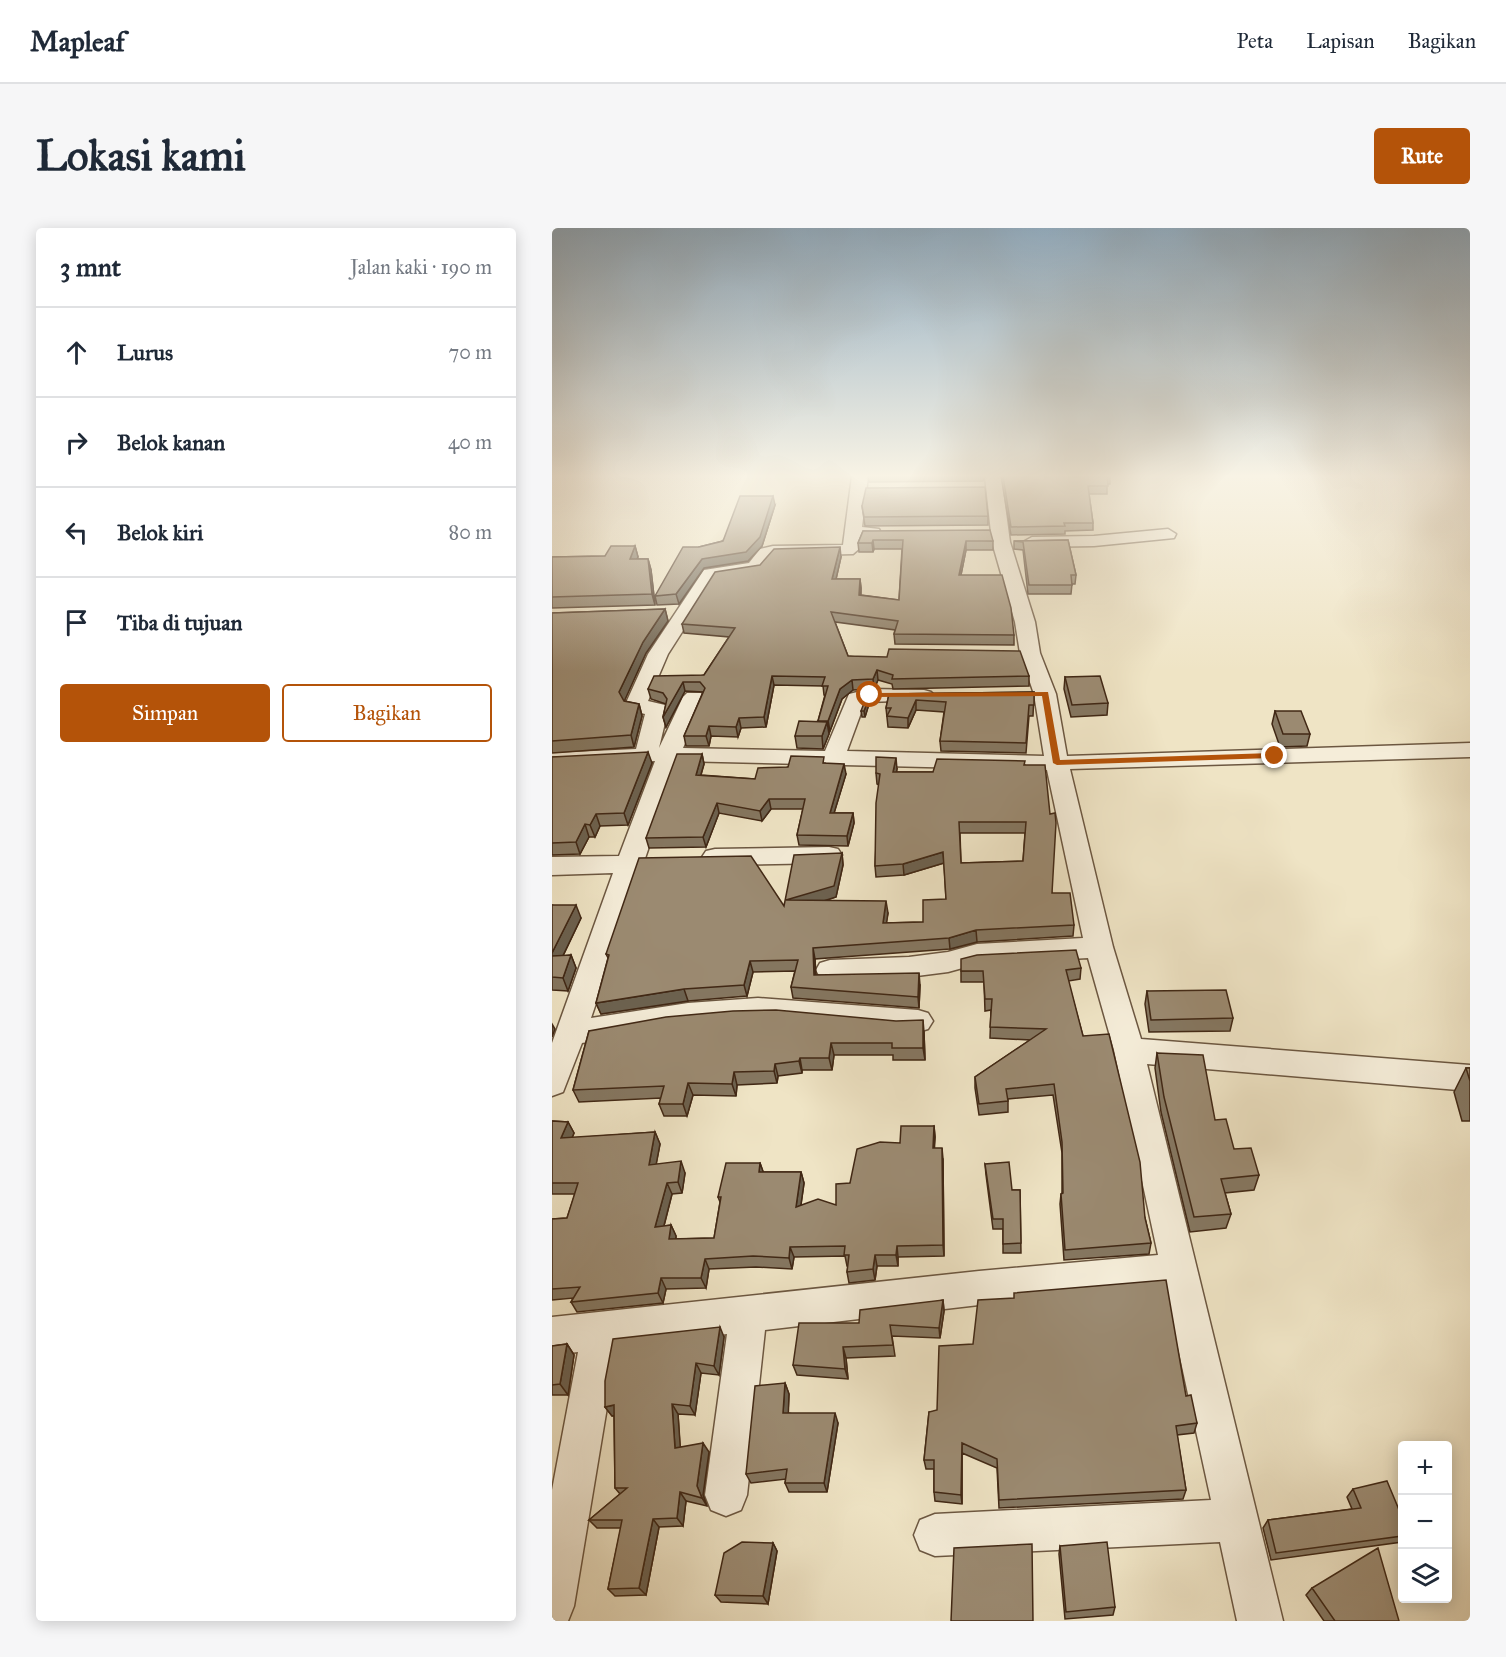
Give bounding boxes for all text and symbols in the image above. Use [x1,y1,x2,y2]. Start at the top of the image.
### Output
text: Mapleaf [30,24,125,59]
text: Peta [1237,28,1273,54]
text: Lapisan [1306,28,1375,54]
text: Bagikan [1408,28,1476,54]
button: Rute [1374,128,1470,184]
text: Lokasi kami [36,130,246,182]
text: 3 mnt [60,251,121,283]
text: Jalan kaki · 190 m [350,255,492,279]
icon: ahead [60,336,93,369]
text: Lurus [117,339,173,366]
text: 70 m [449,340,492,364]
icon: right [60,426,93,459]
text: Belok kanan [117,429,225,456]
text: 40 m [448,430,492,454]
icon: left [60,516,93,549]
text: Belok kiri [117,519,203,546]
text: 80 m [449,520,492,544]
icon: arrive [60,606,93,639]
text: Tiba di tujuan [117,609,242,636]
route start [856,681,882,707]
button: Simpan [60,684,270,742]
button: Bagikan [282,684,492,742]
route end [1261,742,1287,768]
map controls [1398,1441,1452,1603]
button: + [1398,1441,1452,1495]
button: − [1398,1495,1452,1549]
button: layers [1398,1549,1452,1603]

